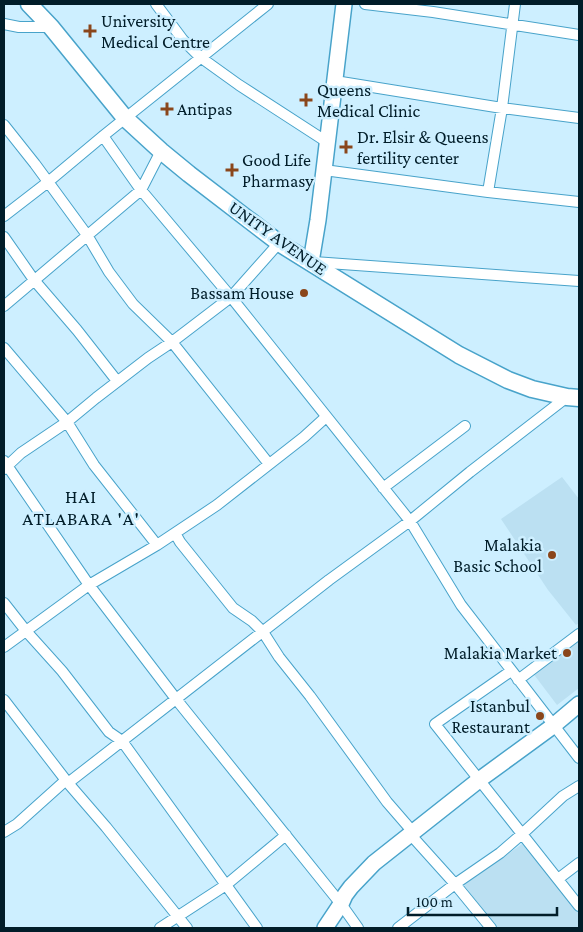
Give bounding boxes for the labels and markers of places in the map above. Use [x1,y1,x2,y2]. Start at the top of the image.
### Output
place label: University Medical Centre [101,11,210,52]
marker: University Medical Centre [83,24,97,38]
place label: Queens Medical Clinic [317,80,420,121]
marker: Queens Medical Clinic [299,93,313,107]
place label: Antipas [177,99,232,119]
marker: Antipas [161,103,173,115]
place label: Dr. Elsir & Queens fertility center [357,127,489,168]
marker: Dr. Elsir & Queens fertility center [339,140,353,154]
place label: Good Life Pharmasy [242,150,314,191]
marker: Good Life Pharmasy [226,164,238,176]
place label: Bassam House [190,283,294,303]
marker: Bassam House [298,287,310,299]
place label: Malakia Basic School [453,535,542,576]
marker: Malakia Basic School [546,549,558,561]
place label: Malakia Market [444,643,558,663]
marker: Malakia Market [561,647,573,659]
place label: Istanbul Restaurant [452,696,531,737]
marker: Istanbul Restaurant [534,710,546,722]

